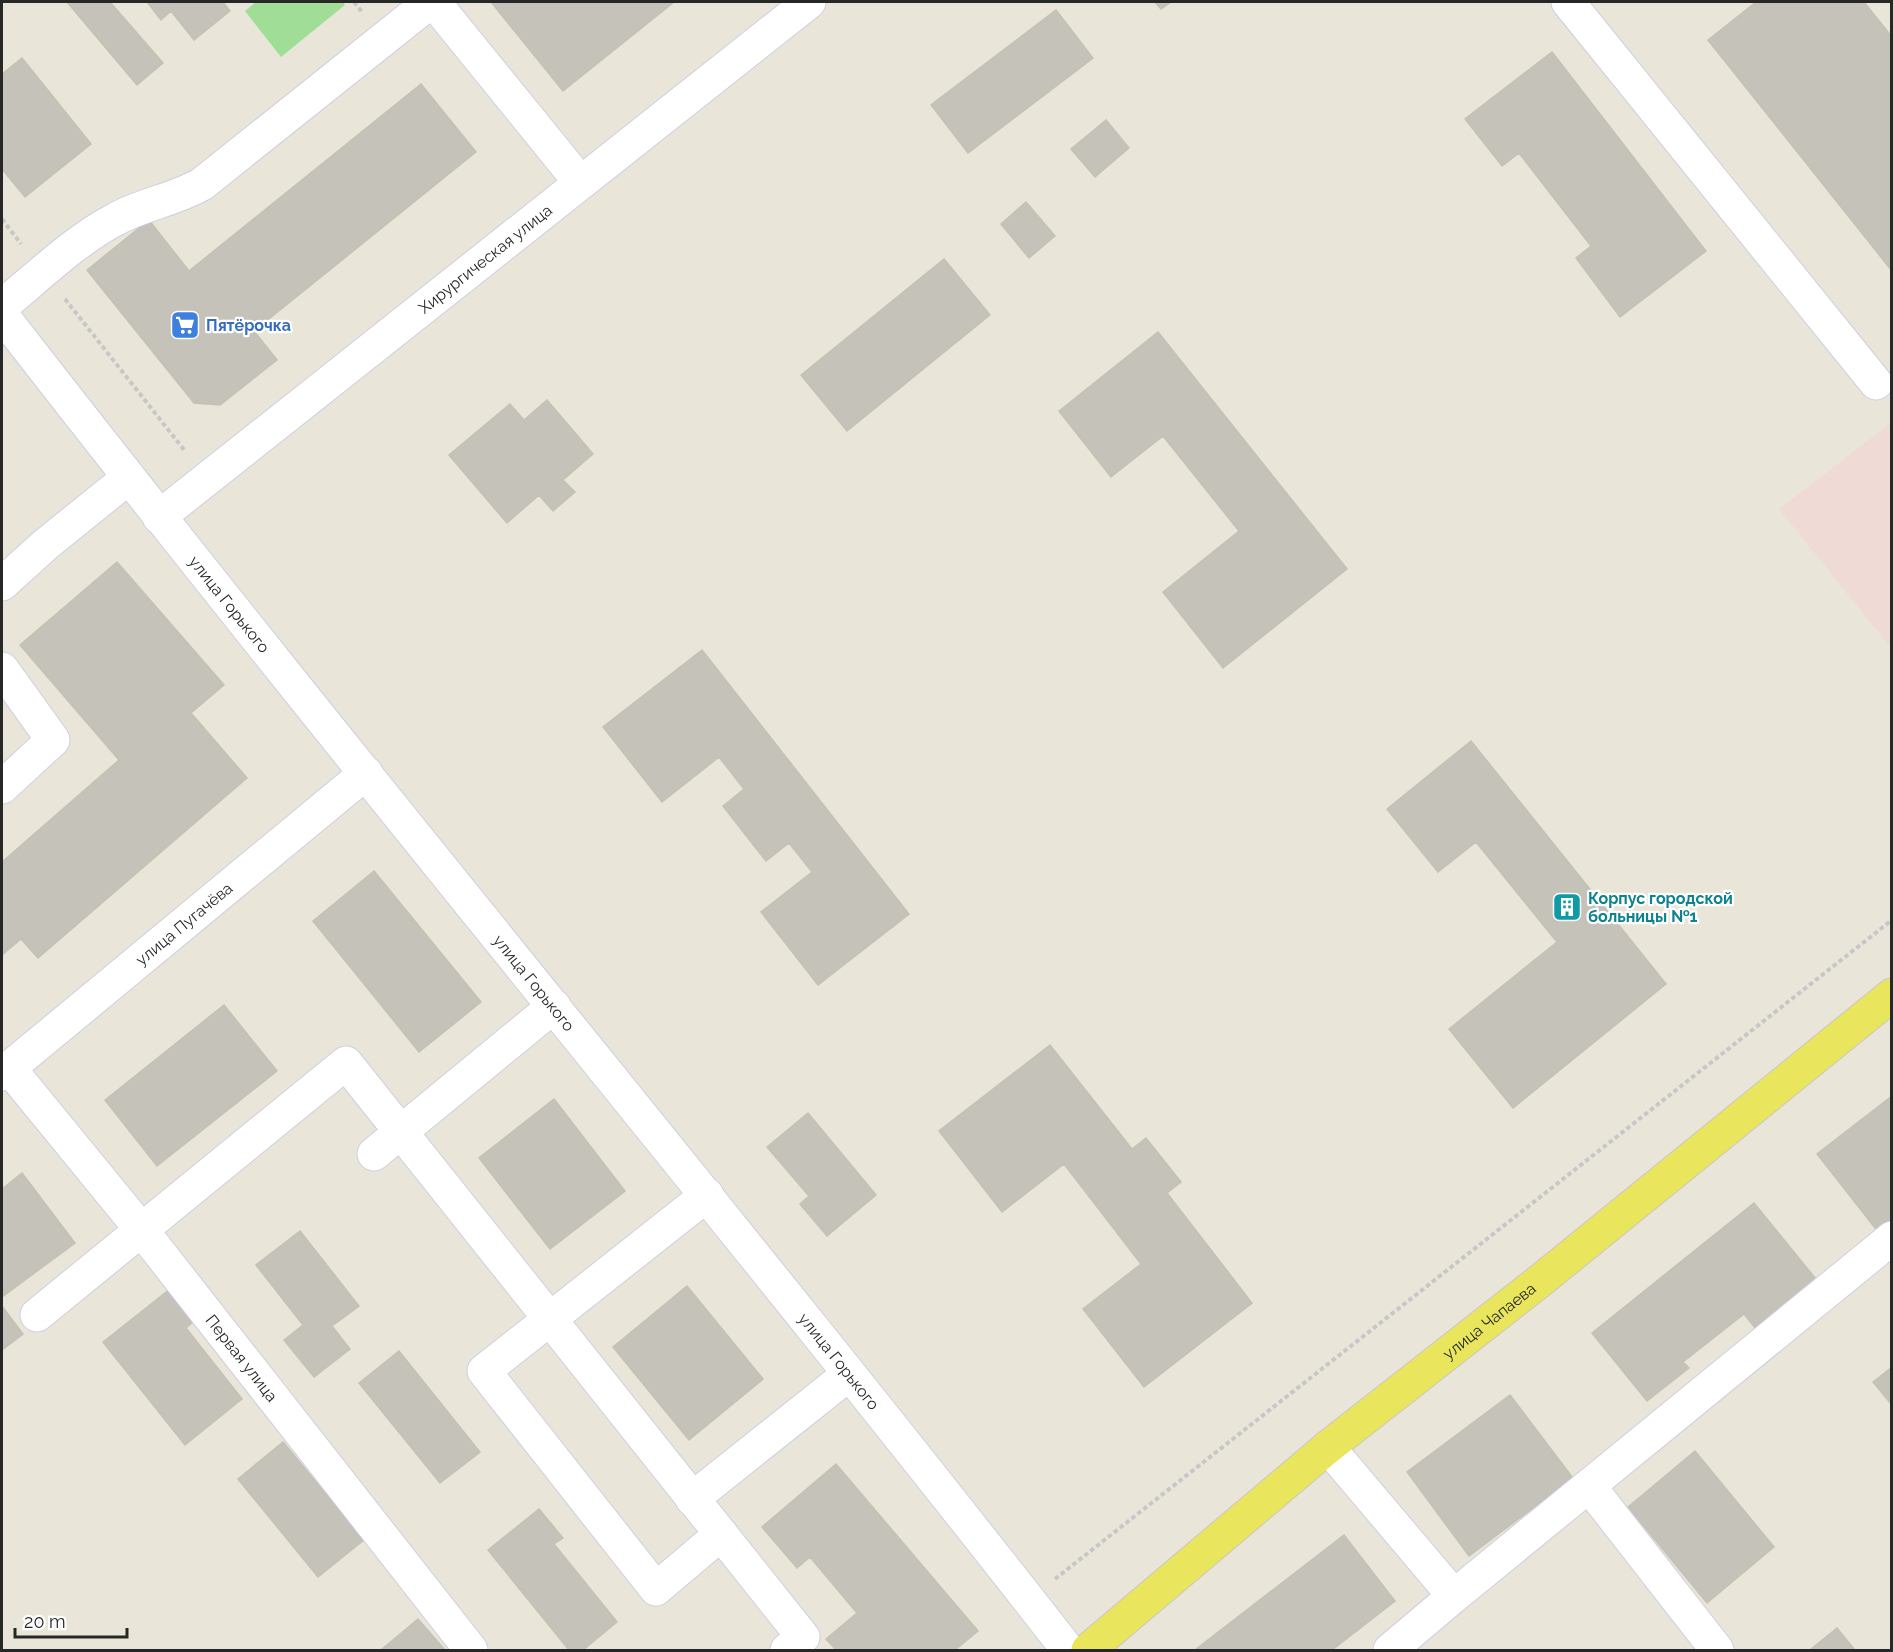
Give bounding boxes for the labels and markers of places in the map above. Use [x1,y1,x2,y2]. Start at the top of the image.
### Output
supermarket icon: Пятёрочка [169,309,201,341]
place label: Пятёрочка [206,316,291,335]
place label: Корпус городской больницы №1 [1588,889,1733,926]
building icon: Корпус городской больницы №1 [1551,891,1583,923]

